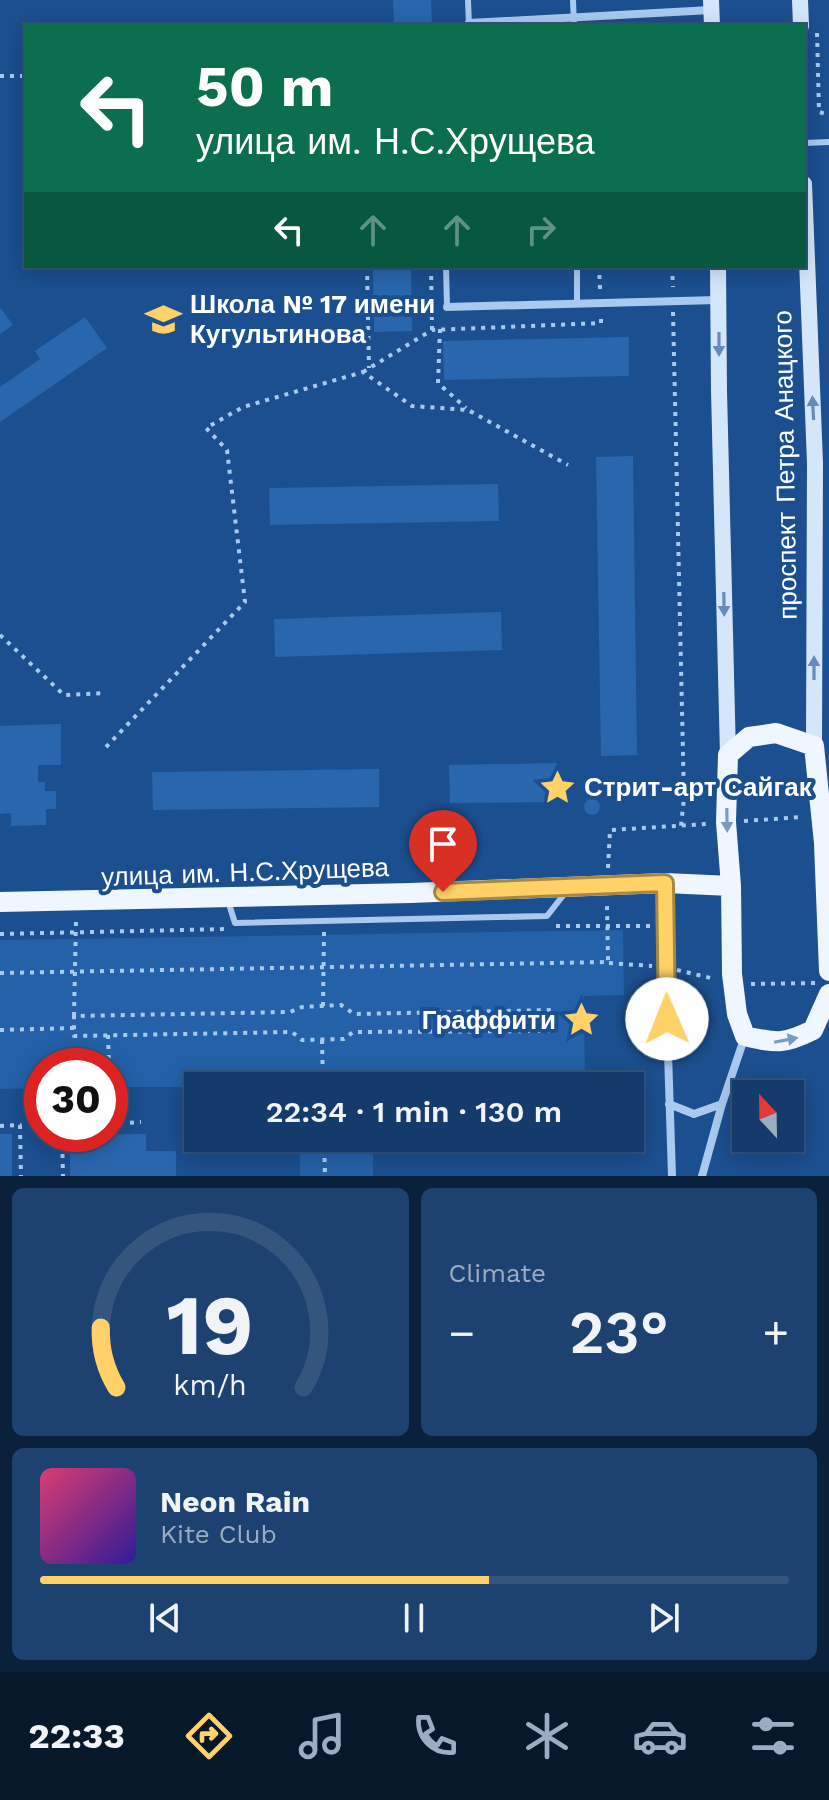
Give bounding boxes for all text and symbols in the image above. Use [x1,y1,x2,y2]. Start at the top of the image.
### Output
text: 50 m [196,54,333,120]
icon: left [64,56,168,160]
text: улица им. Н.С.Хрущева [196,121,595,163]
icon: left [267,208,311,252]
icon: ahead [351,208,395,252]
icon: ahead [435,208,479,252]
icon: right [519,208,563,252]
place label: Школа № 17 имени Кугультинова [190,289,435,349]
school or university icon: Школа № 17 имени Кугультинова [145,300,183,338]
street label: проспект Петра Анацкого [767,310,803,620]
one-way arrow [713,332,725,357]
one-way arrow [806,395,819,420]
one-way arrow [718,592,730,617]
one-way arrow [808,655,820,680]
place icon: Стрит-арт Сайгак [539,768,577,806]
place label: Стрит-арт Сайгак [584,772,813,802]
one-way arrow [721,808,733,833]
pin [409,810,477,892]
icon: arrive [421,822,465,866]
street label: улица им. Н.С.Хрущева [101,852,390,892]
position arrow [625,977,709,1061]
place icon: Граффити [563,1001,601,1039]
place label: Граффити [422,1005,556,1035]
one-way arrow [774,1033,799,1045]
speed limit sign: 30 [24,1048,128,1152]
north arrow [732,1080,804,1152]
map controls [732,1080,804,1152]
text: 22:34 · 1 min · 130 m [266,1094,562,1129]
text: Climate [449,1258,546,1288]
text: 19 [167,1277,254,1374]
text: 23° [569,1297,669,1368]
text: − [449,1307,475,1359]
text: + [762,1307,789,1359]
text: km/h [173,1368,247,1402]
text: Neon Rain [160,1484,310,1519]
text: Kite Club [160,1519,277,1549]
icon: previous [143,1596,187,1640]
icon: pause [392,1596,436,1640]
icon: next [642,1596,686,1640]
icon: directions [181,1708,237,1764]
icon: music [294,1708,350,1764]
icon: phone [407,1708,463,1764]
icon: climate [519,1708,575,1764]
icon: car [632,1708,688,1764]
icon: filters [745,1708,801,1764]
text: 22:33 [28,1715,125,1757]

